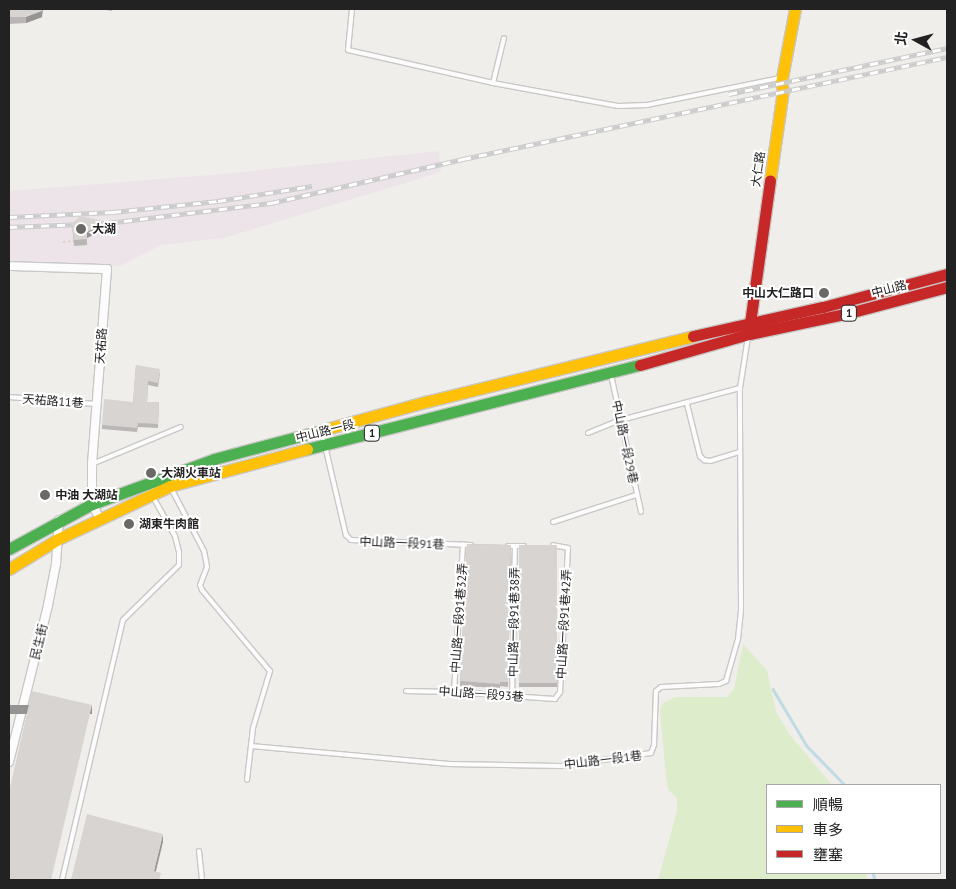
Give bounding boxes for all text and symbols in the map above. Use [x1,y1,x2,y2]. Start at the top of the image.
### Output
north arrow [891,15,941,65]
text: 北 [891,30,911,46]
street label: 大仁路 [748,150,768,188]
marker: 大湖 [74,222,88,236]
place label: 大湖 [92,222,116,236]
street label: 中山路 [870,277,908,301]
place label: 中山大仁路口 [742,286,814,300]
marker: 中山大仁路口 [818,287,830,299]
road number: 1 [840,304,858,322]
street label: 天祐路 [93,328,109,364]
street label: 天祐路11巷 [22,392,84,410]
street label: 中山路一段29巷 [609,399,641,485]
street label: 中山路一段 [294,417,356,445]
road number: 1 [363,424,381,442]
place label: 大湖火車站 [161,466,221,480]
marker: 大湖火車站 [145,467,157,479]
place label: 中油 大湖站 [55,488,118,502]
marker: 中油 大湖站 [39,489,51,501]
place label: 湖東牛肉館 [139,517,199,531]
marker: 湖東牛肉館 [123,518,135,530]
street label: 中山路一段91巷 [359,534,445,552]
street label: 中山路一段91巷32弄 [448,563,470,673]
street label: 中山路一段91巷38弄 [506,567,522,677]
street label: 中山路一段91巷42弄 [554,569,574,679]
street label: 民生街 [28,623,50,661]
street label: 中山路一段93巷 [438,684,524,704]
street label: 中山路一段1巷 [563,748,643,772]
legend [766,784,941,874]
text: 順暢 [813,795,843,814]
text: 車多 [813,820,843,839]
text: 壅塞 [813,845,843,864]

